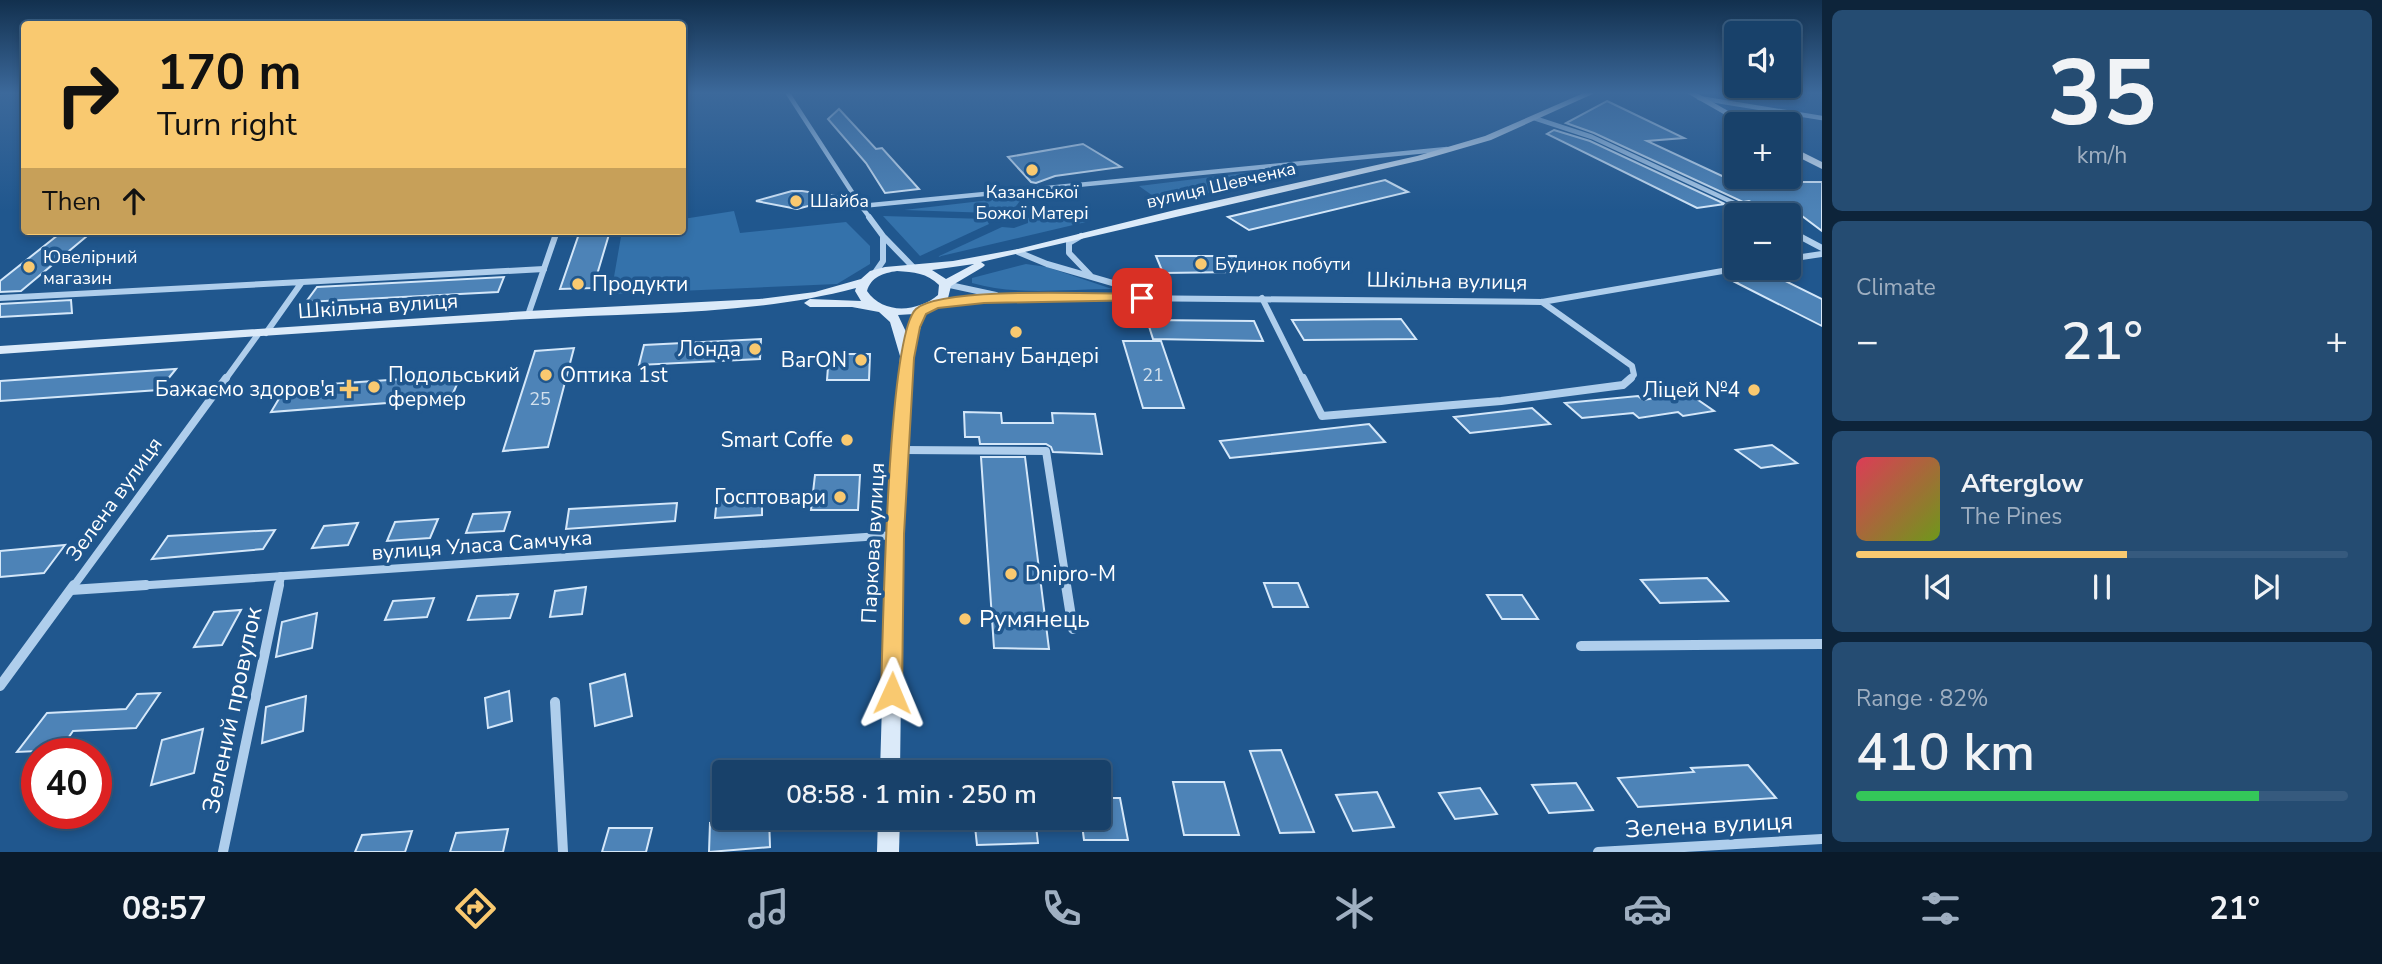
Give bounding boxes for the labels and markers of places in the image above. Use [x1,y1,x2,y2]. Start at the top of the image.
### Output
marker: Казанської Божої Матері [1024,162,1040,178]
place label: Казанської Божої Матері [975,180,1089,225]
place label: Шайба [810,189,869,213]
marker: Шайба [788,193,804,209]
place label: Ювелiрний магазин [43,245,138,290]
place label: Будинок побути [1215,252,1351,276]
marker: Будинок побути [1193,256,1209,272]
marker: Ювелiрний магазин [21,259,37,275]
pin [1112,268,1172,328]
place label: Продукти [592,270,688,298]
marker: Продукти [570,276,586,292]
marker: Степану Бандері [1008,324,1024,340]
place label: Лонда [677,335,741,363]
marker: Лонда [747,341,763,357]
place label: Степану Бандері [933,342,1099,370]
place label: ВагON [781,346,847,374]
marker: ВагON [853,352,869,368]
place label: Подольський фермер [388,361,520,413]
place label: Оптика 1st [560,361,668,389]
marker: Оптика 1st [538,367,554,383]
place label: Бажаємо здоров'я [155,375,335,403]
place label: Ліцей №4 [1642,376,1740,404]
marker: Подольський фермер [366,379,382,395]
marker: Бажаємо здоров'я [341,381,357,397]
marker: Ліцей №4 [1746,382,1762,398]
place label: Smart Coffe [721,426,833,454]
marker: Smart Coffe [839,432,855,448]
place label: Госптовари [714,483,826,511]
marker: Госптовари [832,489,848,505]
place label: Dnipro-M [1025,560,1116,588]
marker: Dnipro-M [1003,566,1019,582]
place label: Румянець [979,603,1090,635]
marker: Румянець [957,611,973,627]

